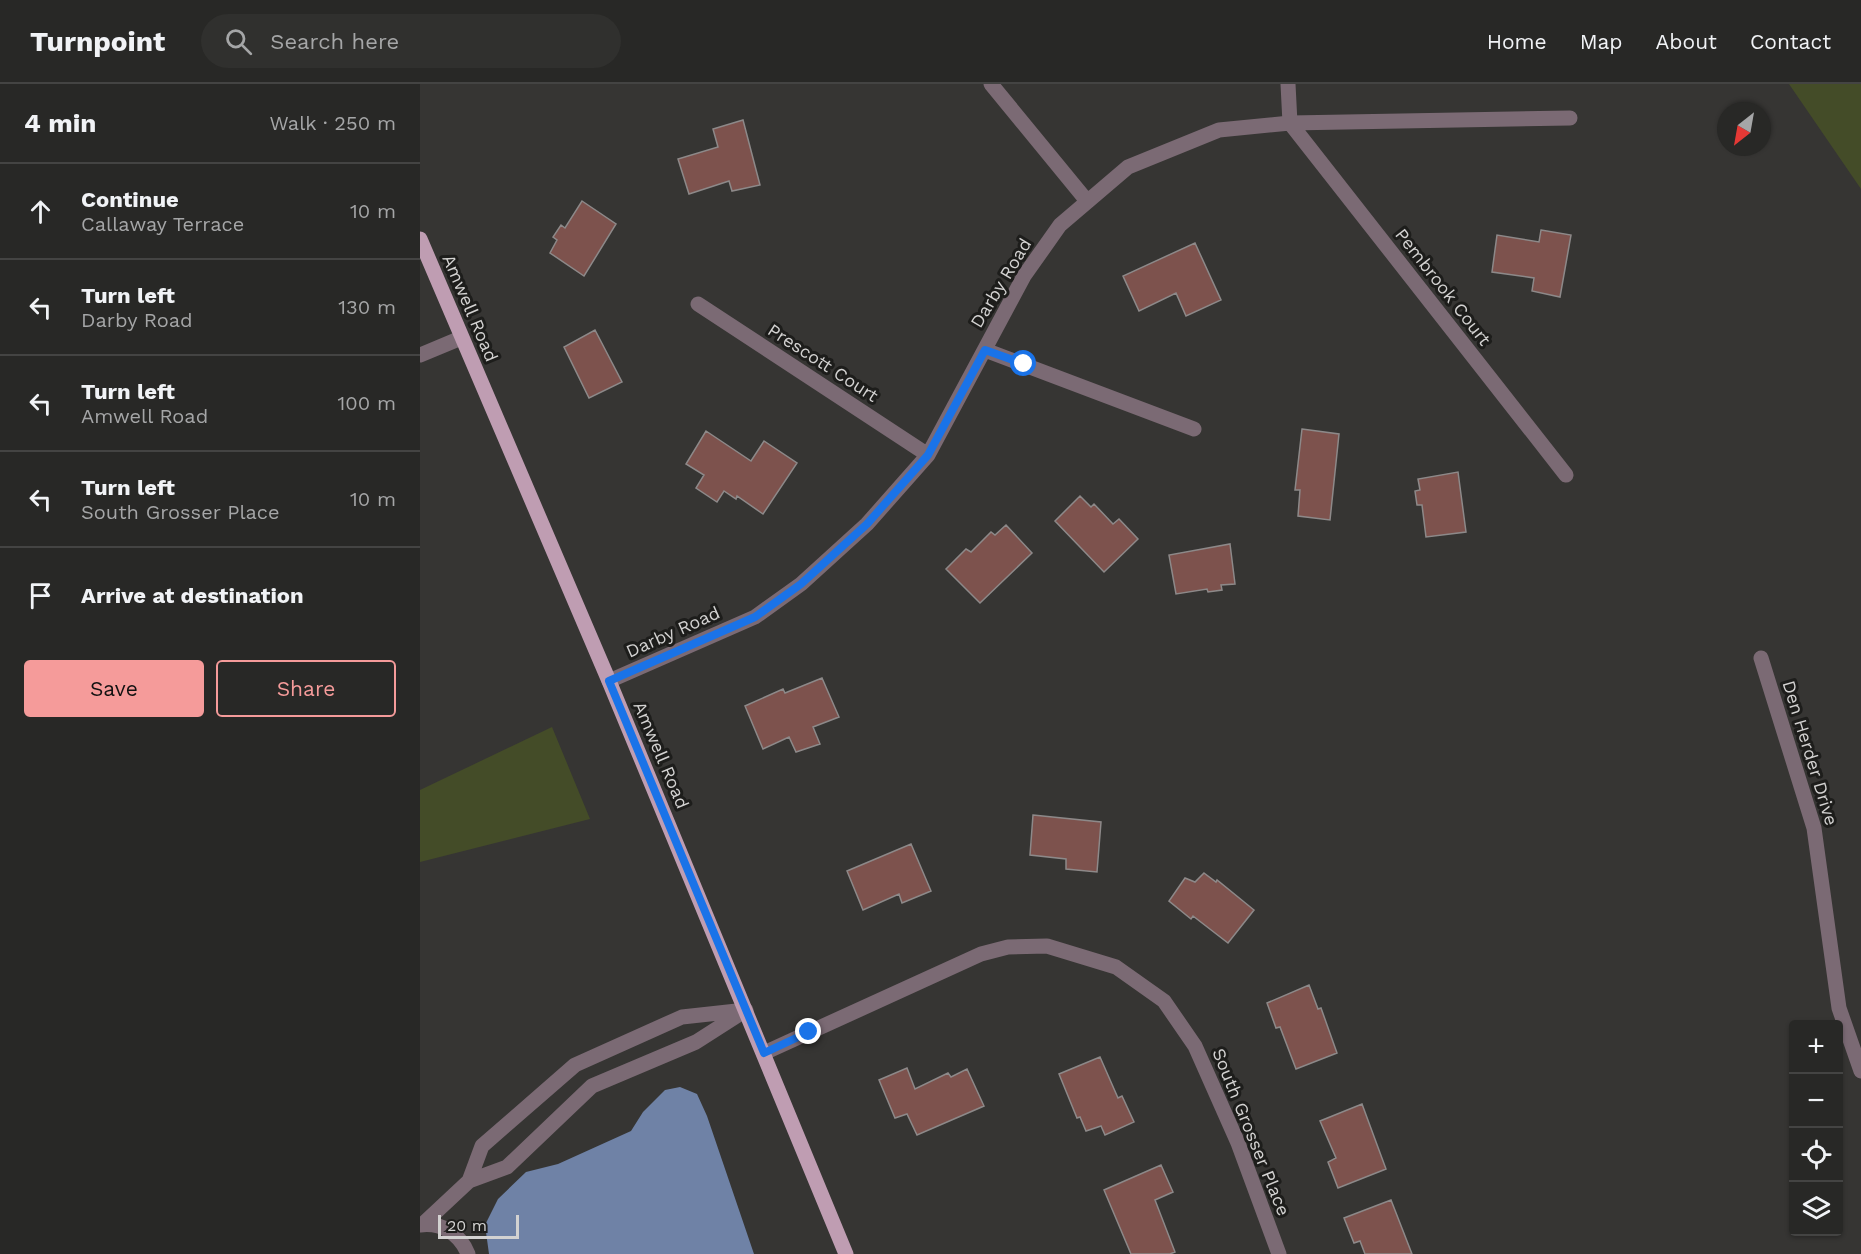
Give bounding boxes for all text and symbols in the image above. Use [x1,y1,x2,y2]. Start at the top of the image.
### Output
search box [201,14,621,68]
text: Turnpoint [30,25,165,58]
icon: search [222,25,255,58]
text: Search here [270,29,399,54]
text: Home [1487,29,1547,54]
text: Map [1580,29,1623,54]
text: About [1656,29,1717,54]
text: Contact [1750,29,1831,54]
north arrow [1717,102,1771,156]
text: 4 min [24,108,96,138]
text: Walk · 250 m [269,111,396,135]
text: Continue [81,187,179,212]
icon: ahead [24,195,57,228]
text: 10 m [350,199,396,223]
text: Callaway Terrace [81,212,244,236]
street label: Pembrook Court [1391,224,1496,350]
street label: Darby Road [966,234,1035,331]
street label: Amwell Road [438,251,502,365]
text: Turn left [81,283,175,308]
icon: left [24,291,57,324]
text: 130 m [338,295,396,319]
text: Darby Road [81,308,193,332]
street label: Prescott Court [764,319,883,406]
route start [1010,350,1036,376]
text: Turn left [81,379,175,404]
icon: left [24,387,57,420]
text: 100 m [337,391,396,415]
text: Amwell Road [81,404,208,428]
text: Turn left [81,475,175,500]
icon: left [24,483,57,516]
text: 10 m [350,487,396,511]
text: South Grosser Place [81,500,280,524]
icon: arrive [24,579,57,612]
text: Arrive at destination [81,583,304,608]
street label: Darby Road [623,602,723,662]
button: Save [24,660,204,717]
button: Share [216,660,396,717]
street label: Den Herder Drive [1778,678,1843,828]
street label: Amwell Road [629,698,693,812]
route end [795,1018,821,1044]
map controls [1789,1020,1843,1236]
button: + [1789,1020,1843,1074]
street label: South Grosser Place [1208,1045,1295,1219]
button: − [1789,1074,1843,1128]
button: locate [1789,1128,1843,1182]
button: layers [1789,1182,1843,1236]
scale bar [438,1212,519,1240]
text: 20 m [447,1216,487,1235]

